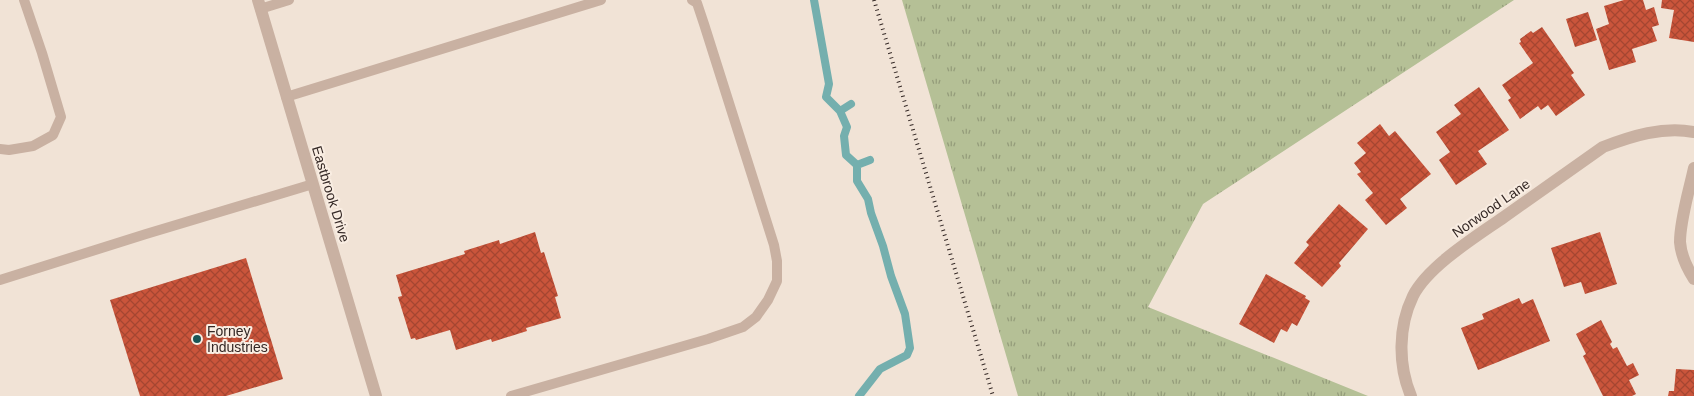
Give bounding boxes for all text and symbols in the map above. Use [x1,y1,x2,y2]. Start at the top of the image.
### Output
street label: Eastbrook Drive [309,144,353,244]
street label: Norwood Lane [1449,175,1533,241]
place label: Forney Industries [207,323,268,355]
marker: Forney Industries [191,333,203,345]

